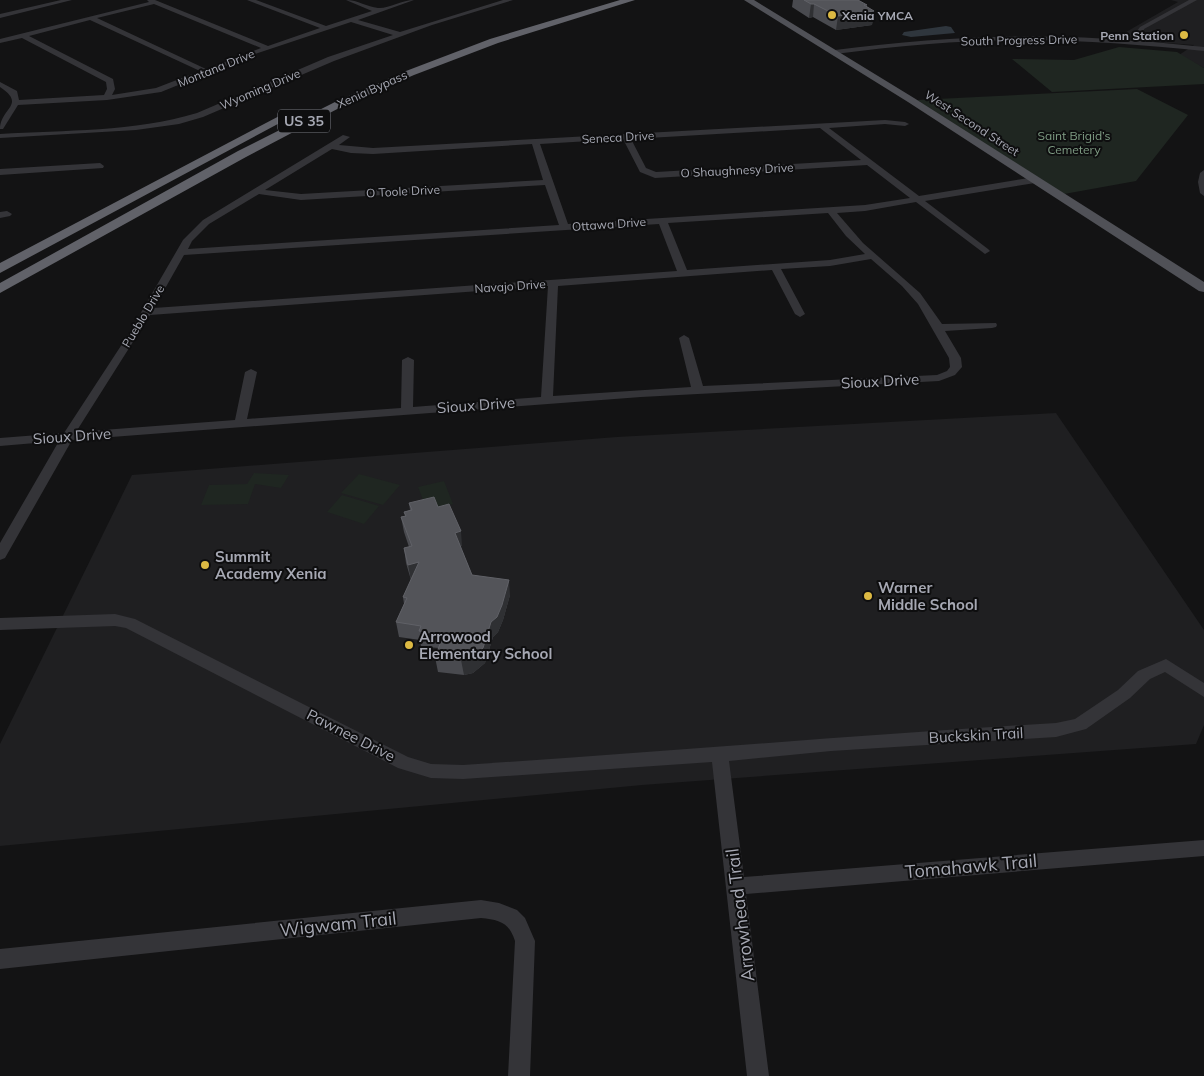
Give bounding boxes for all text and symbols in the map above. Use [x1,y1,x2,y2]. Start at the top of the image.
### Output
place label: Xenia YMCA [841,8,913,23]
marker: Xenia YMCA [826,9,838,21]
place label: Penn Station [1100,28,1174,43]
marker: Penn Station [1178,29,1190,41]
street label: South Progress Drive [961,31,1077,49]
street label: Montana Drive [175,46,257,90]
street label: Wyoming Drive [218,65,302,113]
street label: Xenia Bypass [335,67,409,111]
street label: West Second Street [922,87,1022,159]
road number: US 35 [278,110,330,132]
street label: Seneca Drive [581,128,655,146]
park label: Saint Brigid’s Cemetery [1038,128,1110,157]
street label: O Shaughnesy Drive [680,160,794,180]
street label: O Toole Drive [366,182,440,200]
street label: Ottawa Drive [571,214,647,234]
street label: Navajo Drive [474,276,546,296]
street label: Pueblo Drive [118,282,168,350]
street label: Sioux Drive [840,369,920,393]
street label: Sioux Drive [436,393,516,417]
street label: Sioux Drive [32,424,112,448]
place label: Summit Academy Xenia [215,547,327,583]
marker: Summit Academy Xenia [199,559,211,571]
place label: Warner Middle School [878,578,978,614]
marker: Warner Middle School [862,590,874,602]
place label: Arrowood Elementary School [419,627,552,663]
marker: Arrowood Elementary School [403,639,415,651]
street label: Pawnee Drive [304,705,398,765]
street label: Buckskin Trail [928,723,1024,747]
street label: Arrowhead Trail [720,847,760,983]
street label: Tomahawk Trail [904,849,1038,883]
street label: Wigwam Trail [279,906,397,942]

